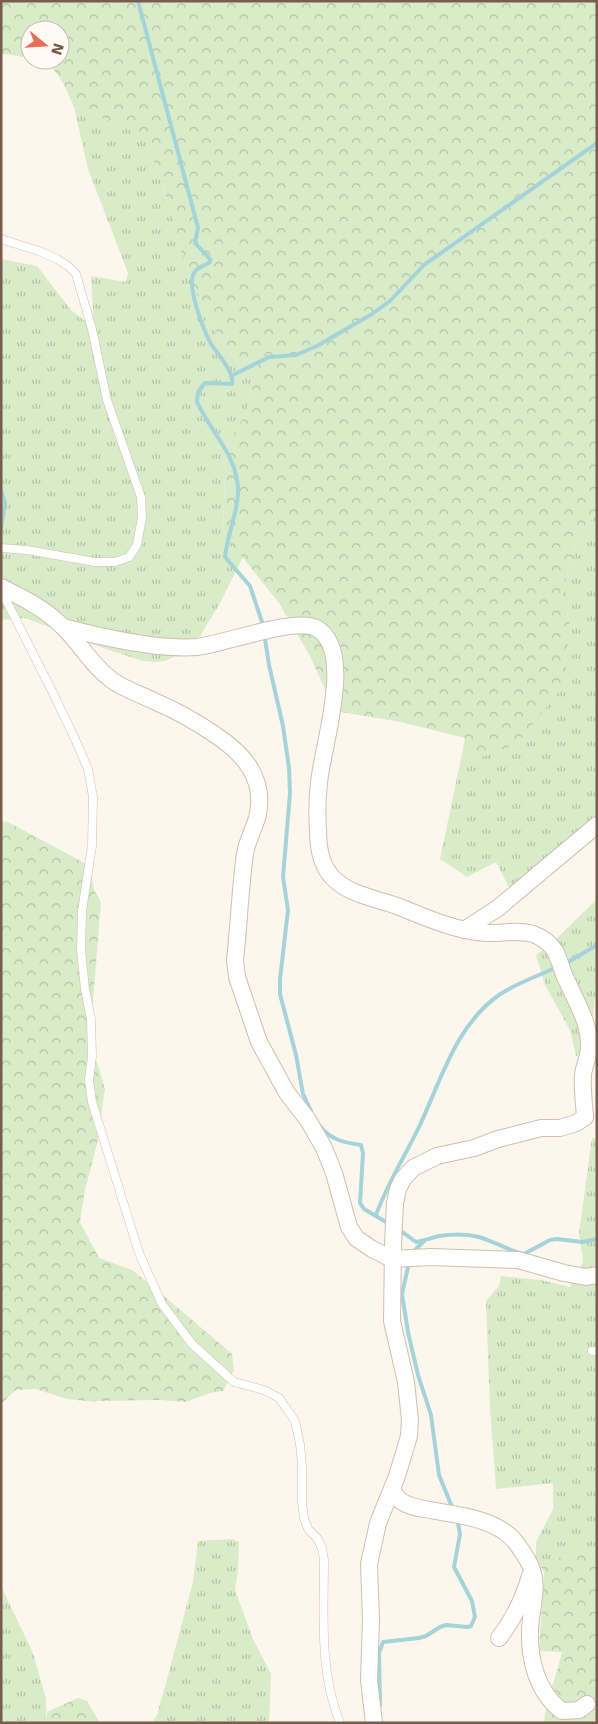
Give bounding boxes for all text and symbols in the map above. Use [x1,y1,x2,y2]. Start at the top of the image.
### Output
north arrow [20,20,70,70]
text: N [48,41,67,57]

